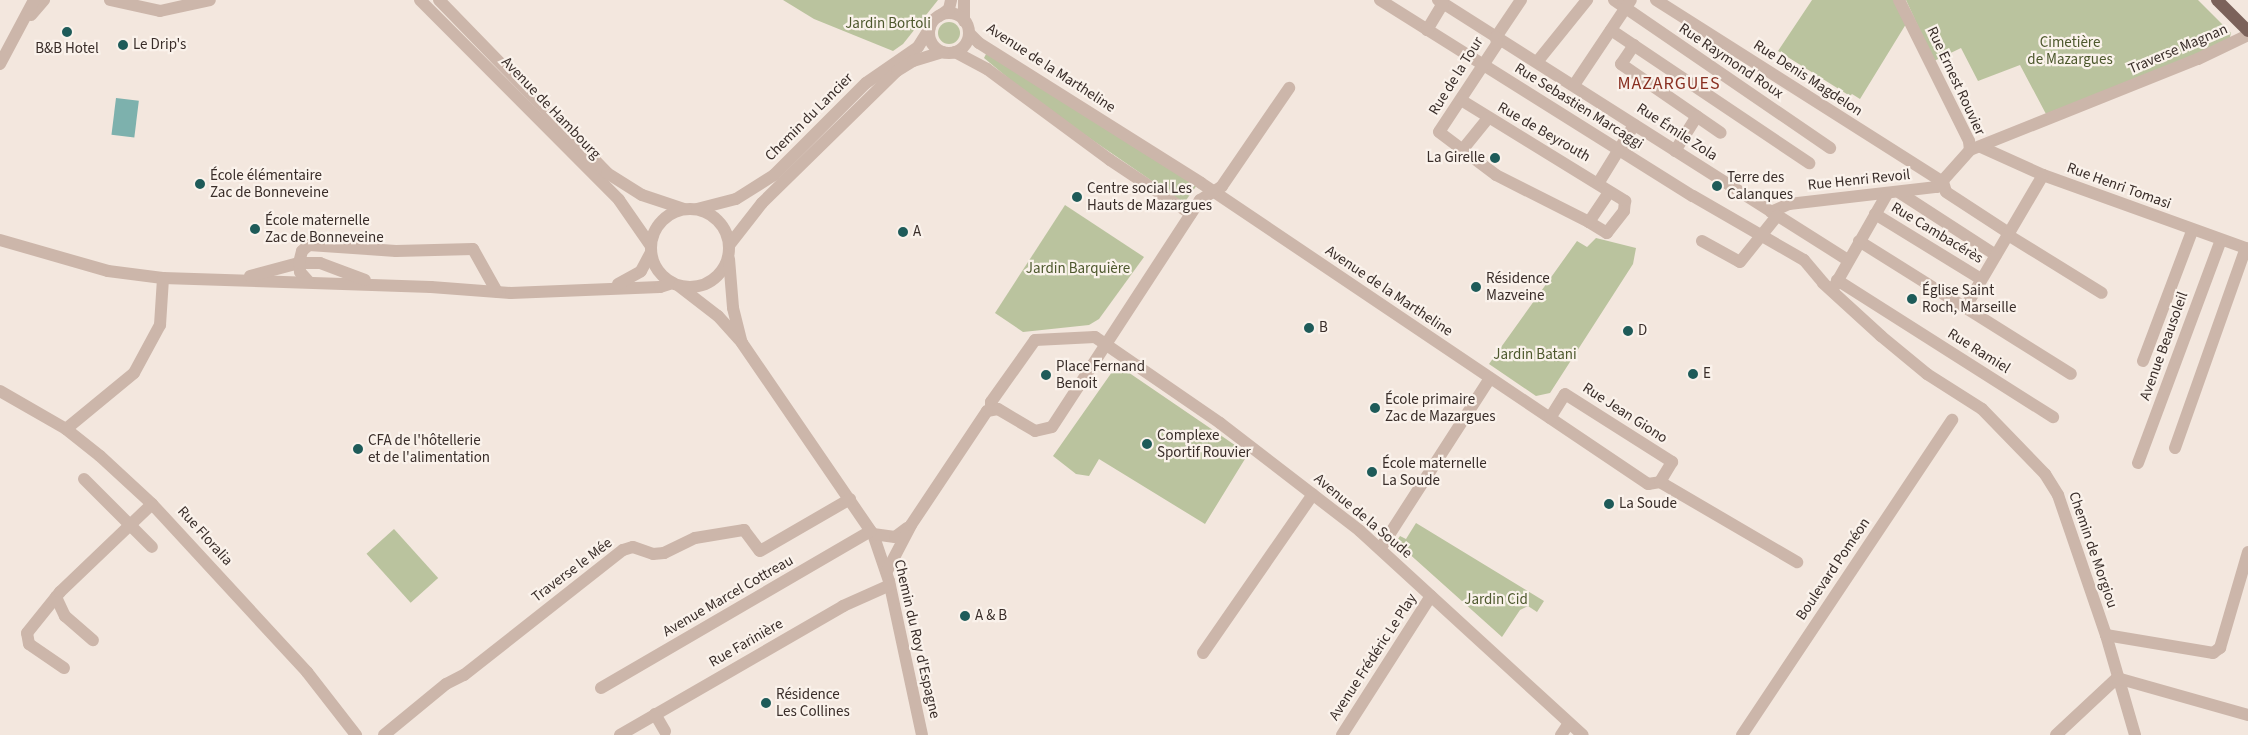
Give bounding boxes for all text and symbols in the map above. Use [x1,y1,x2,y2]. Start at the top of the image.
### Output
park label: Jardin Bortoli [845,15,931,33]
street label: Avenue de la Martheline [983,20,1119,116]
street label: Rue Raymond Roux [1676,20,1786,102]
street label: Traverse Magnan [2126,20,2230,78]
street label: Rue Ernest Rouvier [1923,24,1989,138]
marker: B&B Hotel [61,26,73,38]
park label: Cimetière de Mazargues [2027,33,2113,68]
street label: Rue de la Tour [1425,34,1487,118]
place label: Le Drip's [133,36,186,54]
street label: Rue Denis Magdelon [1750,36,1866,120]
marker: Le Drip's [117,39,129,51]
place label: B&B Hotel [35,40,99,58]
street label: Avenue de Hambourg [498,53,604,163]
street label: Rue Sebastien Marcaggi [1511,59,1647,153]
street label: Chemin du Lancier [761,69,857,165]
district label: MAZARGUES [1616,73,1722,95]
street label: Rue de Beyrouth [1495,98,1593,166]
street label: Rue Émile Zola [1633,99,1721,165]
place label: La Girelle [1427,149,1485,167]
marker: La Girelle [1489,152,1501,164]
street label: Rue Henri Tomasi [2064,159,2174,213]
place label: École élémentaire Zac de Bonneveine [210,166,329,201]
street label: Rue Henri Revoil [1807,166,1911,194]
place label: Terre des Calanques [1727,168,1793,203]
marker: École élémentaire Zac de Bonneveine [194,178,206,190]
place label: Centre social Les Hauts de Mazargues [1087,179,1212,214]
marker: Terre des Calanques [1711,180,1723,192]
marker: Centre social Les Hauts de Mazargues [1071,191,1083,203]
street label: Rue Cambacérès [1888,198,1986,268]
place label: École maternelle Zac de Bonneveine [265,211,384,246]
marker: École maternelle Zac de Bonneveine [249,223,261,235]
place label: A [913,223,921,241]
marker: A [897,226,909,238]
street label: Avenue de la Martheline [1322,242,1456,340]
park label: Jardin Barquière [1026,260,1130,278]
place label: Résidence Mazveine [1486,269,1550,304]
marker: Résidence Mazveine [1470,281,1482,293]
place label: Église Saint Roch, Marseille [1922,281,2016,316]
street label: Avenue Beausoleil [2136,289,2192,403]
marker: Église Saint Roch, Marseille [1906,293,1918,305]
place label: B [1319,319,1328,337]
marker: B [1303,322,1315,334]
place label: D [1638,322,1647,340]
marker: D [1622,325,1634,337]
street label: Rue Ramiel [1944,325,2014,377]
park label: Jardin Batani [1493,346,1577,364]
place label: Place Fernand Benoit [1056,357,1145,392]
place label: E [1703,365,1711,383]
marker: E [1687,368,1699,380]
marker: Place Fernand Benoit [1040,369,1052,381]
street label: Rue Jean Giono [1579,379,1671,447]
place label: École primaire Zac de Mazargues [1385,390,1496,425]
marker: École primaire Zac de Mazargues [1369,402,1381,414]
place label: Complexe Sportif Rouvier [1157,426,1251,461]
place label: CFA de l'hôtellerie et de l'alimentation [368,431,490,466]
marker: Complexe Sportif Rouvier [1141,438,1153,450]
marker: CFA de l'hôtellerie et de l'alimentation [352,443,364,455]
place label: École maternelle La Soude [1382,454,1487,489]
marker: École maternelle La Soude [1366,466,1378,478]
street label: Avenue de la Soude [1310,470,1416,562]
street label: Chemin de Morgiou [2065,489,2121,611]
place label: La Soude [1619,495,1677,513]
marker: La Soude [1603,498,1615,510]
street label: Rue Floralia [174,502,236,570]
street label: Boulevard Poméon [1792,514,1874,624]
street label: Traverse le Mée [528,534,616,606]
street label: Avenue Marcel Cottreau [659,551,797,641]
street label: Chemin du Roy d'Espagne [890,558,944,720]
street label: Avenue Frédéric Le Play [1325,590,1421,724]
park label: Jardin Cid [1464,591,1528,609]
place label: A & B [975,607,1007,625]
marker: A & B [959,610,971,622]
street label: Rue Farinière [706,615,786,671]
place label: Résidence Les Collines [776,685,850,720]
marker: Résidence Les Collines [760,697,772,709]

